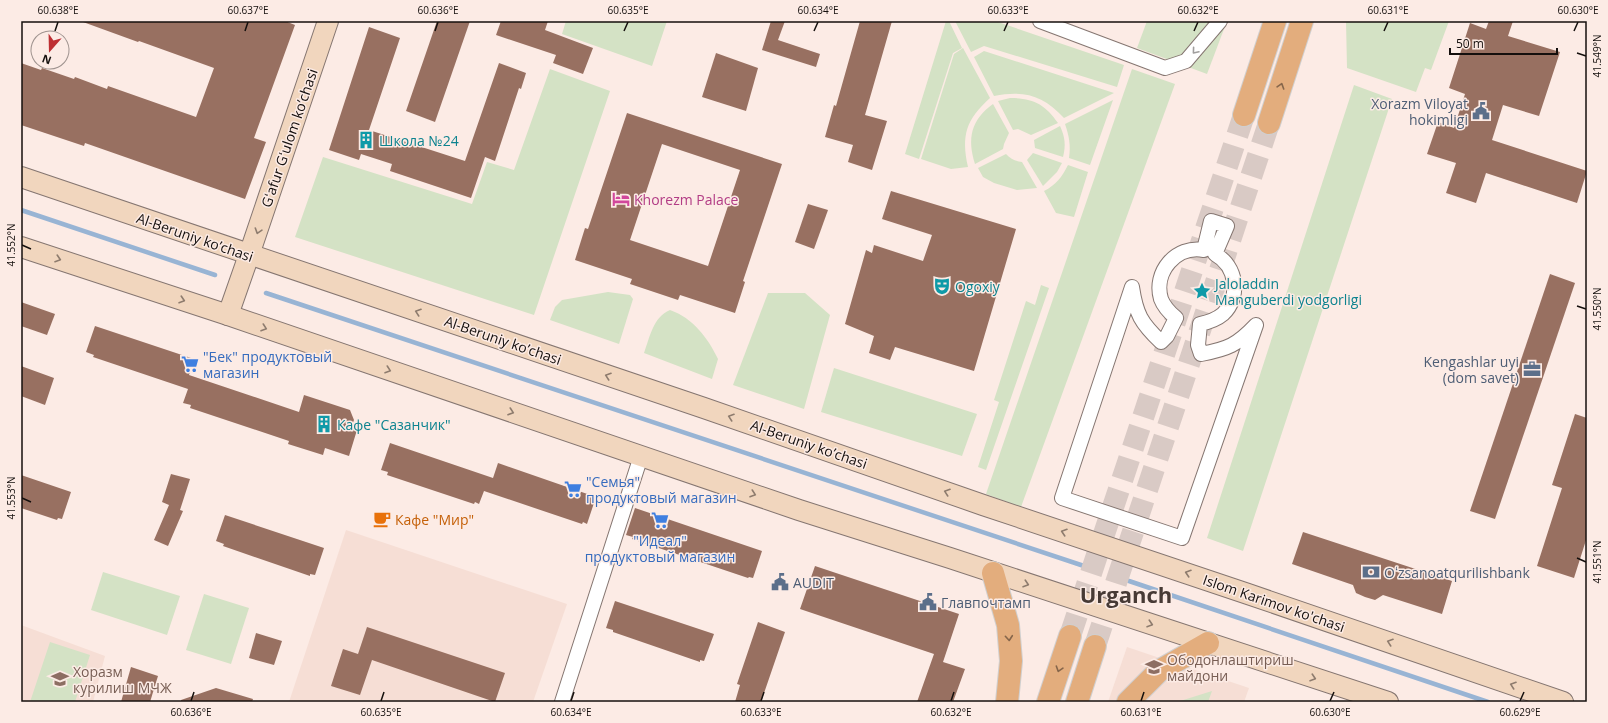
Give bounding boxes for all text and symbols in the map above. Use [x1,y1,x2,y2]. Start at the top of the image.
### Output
text: 60.638°E [37,3,79,17]
text: 60.637°E [227,3,269,17]
text: 60.636°E [417,3,459,17]
text: 60.635°E [607,3,649,17]
text: 60.634°E [797,3,839,17]
text: 60.633°E [987,3,1029,17]
text: 60.632°E [1177,3,1219,17]
text: 60.631°E [1367,3,1409,17]
text: 60.630°E [1557,3,1599,17]
north arrow [30,30,70,70]
scale bar [1450,30,1557,56]
text: 41.549°N [1590,34,1604,78]
text: 50 m [1456,35,1484,52]
one-way arrow [1192,46,1199,53]
text: N [40,51,53,68]
street label: Gʻafur Gʻulom ko’chasi [256,66,322,210]
one-way arrow [1276,83,1285,90]
place label: Xorazm Viloyat hokimligi [1371,94,1468,129]
public building icon: Xorazm Viloyat hokimligi [1471,101,1491,121]
building icon: Школа №24 [356,130,376,150]
place label: Школа №24 [379,131,459,150]
hotel icon: Khorezm Palace [611,189,631,209]
place label: Khorezm Palace [634,190,739,209]
street label: Al-Beruniy ko’chasi [134,208,256,266]
text: 41.552°N [4,223,18,267]
one-way arrow [254,227,262,234]
one-way arrow [54,255,61,263]
place label: Jaloladdin Manguberdi yodgorligi [1213,274,1362,309]
theatre icon: Ogoxiy [932,276,952,296]
place label: Ogoxiy [955,277,1001,296]
place icon: Jaloladdin Manguberdi yodgorligi [1192,281,1212,301]
text: 41.550°N [1590,287,1604,331]
one-way arrow [178,295,185,304]
one-way arrow [415,308,422,317]
street label: Al-Beruniy ko’chasi [442,311,564,369]
one-way arrow [261,323,268,331]
place label: "Бек" продуктовый магазин [203,347,332,382]
place label: Kengashlar uyi (dom savet) [1424,352,1519,387]
supermarket icon: "Бек" продуктовый магазин [180,354,200,374]
office icon: Kengashlar uyi (dom savet) [1522,359,1542,379]
one-way arrow [384,365,391,373]
one-way arrow [605,372,612,380]
one-way arrow [507,407,514,415]
one-way arrow [728,413,735,422]
building icon: Кафе "Сазанчик" [314,414,334,434]
place label: Кафе "Сазанчик" [337,415,451,434]
street label: Al-Beruniy ko’chasi [748,415,870,473]
place label: "Семья" продуктовый магазин [586,472,737,507]
text: 41.553°N [4,476,18,520]
supermarket icon: "Семья" продуктовый магазин [563,479,583,499]
one-way arrow [943,489,950,497]
one-way arrow [749,490,756,498]
cafe icon: Кафе "Мир" [372,509,392,529]
place label: Кафе "Мир" [395,510,474,529]
supermarket icon: "Идеал" продуктовый магазин [650,510,670,530]
one-way arrow [1061,528,1068,537]
place label: "Идеал" продуктовый магазин [585,531,735,566]
text: 41.551°N [1590,540,1604,584]
bank icon: Oʻzsanoatqurilishbank [1361,562,1381,582]
place label: Oʻzsanoatqurilishbank [1384,563,1530,582]
one-way arrow [1184,570,1191,578]
street label: Islom Karimov ko'chasi [1201,570,1347,636]
public building icon: AUDIT [770,572,790,592]
place label: AUDIT [793,573,834,592]
one-way arrow [1023,579,1030,587]
district label: Urganch [1080,579,1172,609]
public building icon: Главпочтамп [918,592,938,612]
place label: Главпочтамп [941,593,1031,612]
one-way arrow [1146,620,1153,628]
one-way arrow [1004,635,1013,641]
one-way arrow [1387,639,1394,647]
place label: Ободонлаштириш майдони [1167,650,1294,685]
school or university icon: Ободонлаштириш майдони [1144,657,1164,677]
place label: Хоразм курилиш МЧЖ [73,662,172,697]
one-way arrow [1055,665,1064,672]
school or university icon: Хоразм курилиш МЧЖ [50,669,70,689]
one-way arrow [1310,673,1317,682]
one-way arrow [1510,681,1517,689]
text: 60.636°E [170,705,212,719]
text: 60.635°E [360,705,402,719]
text: 60.634°E [550,705,592,719]
text: 60.633°E [740,705,782,719]
text: 60.632°E [930,705,972,719]
text: 60.631°E [1120,705,1162,719]
text: 60.630°E [1309,705,1351,719]
text: 60.629°E [1499,705,1541,719]

